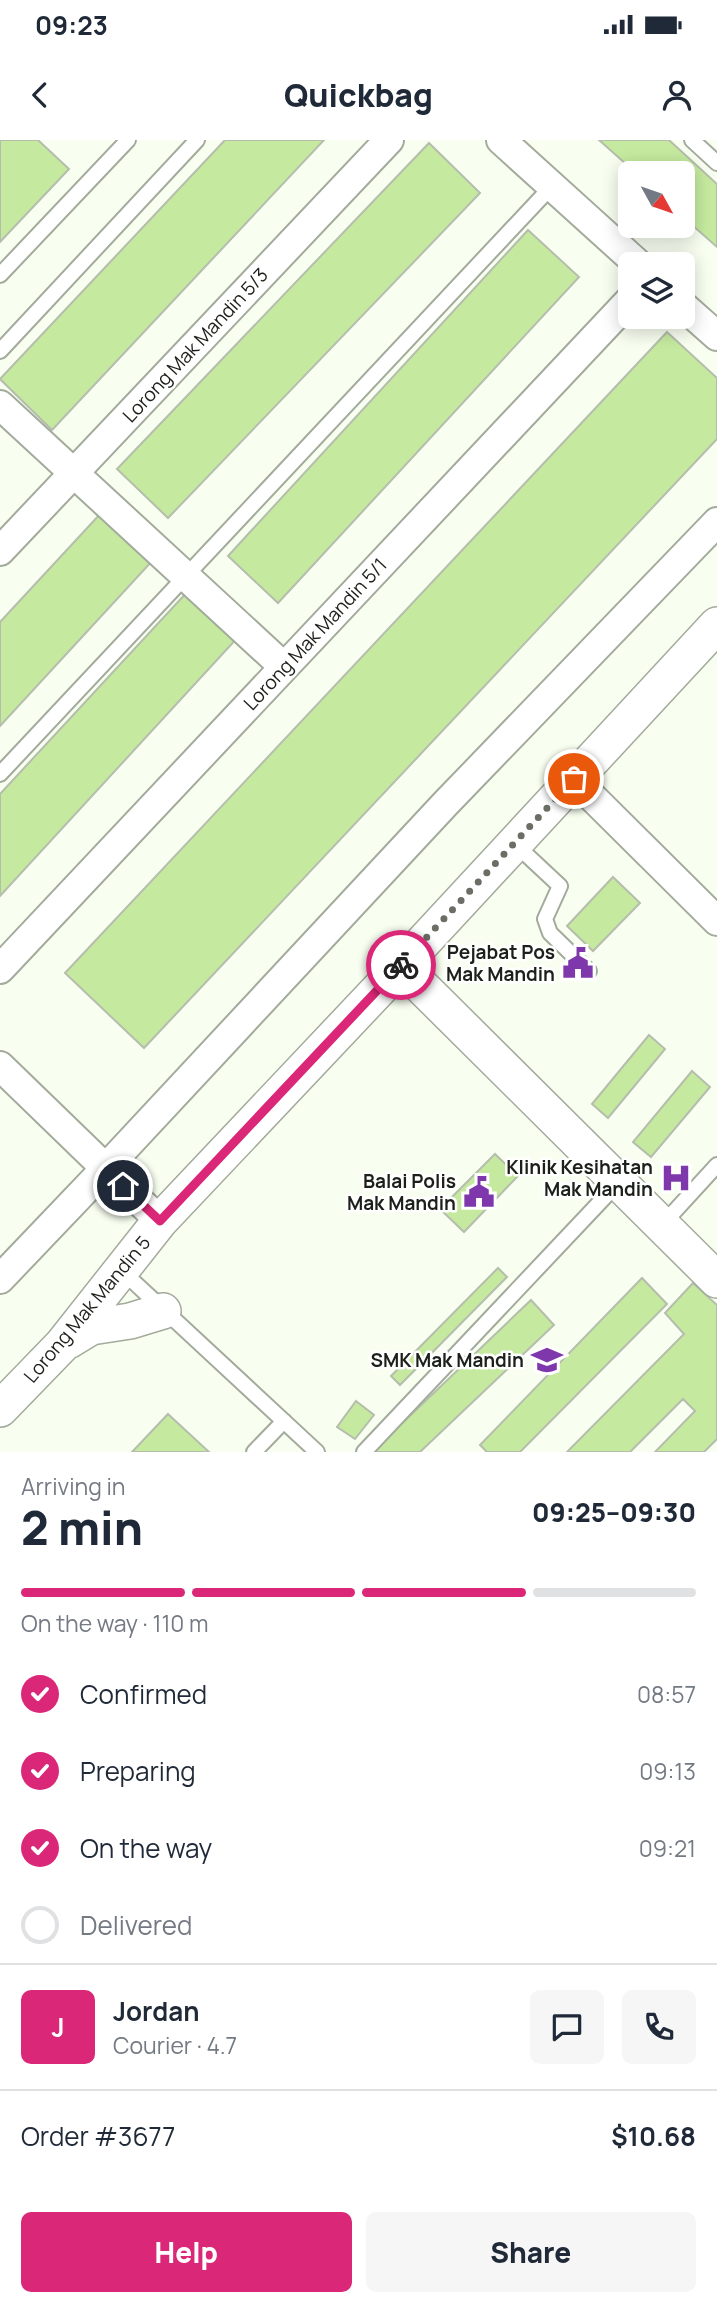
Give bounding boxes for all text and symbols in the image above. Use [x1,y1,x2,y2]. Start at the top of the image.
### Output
text: 09:23 [35,7,108,43]
text: Quickbag [284,73,433,117]
icon: back [21,76,59,114]
icon: person [658,76,696,114]
north arrow [618,161,695,238]
map controls [618,161,695,329]
button: layers [618,252,695,329]
street label: Lorong Mak Mandin 5/3 [117,262,273,428]
street label: Lorong Mak Mandin 5/1 [238,552,392,716]
pin [544,749,604,809]
icon: bag [555,760,593,798]
courier [366,930,436,1000]
place label: Pejabat Pos Mak Mandin [446,939,555,987]
icon: bike [382,946,420,984]
public building icon: Pejabat Pos Mak Mandin [561,946,595,980]
place label: Klinik Kesihatan Mak Mandin [506,1154,653,1202]
pin [93,1156,153,1216]
hospital icon: Klinik Kesihatan Mak Mandin [659,1161,693,1195]
icon: home [104,1167,142,1205]
place label: Balai Polis Mak Mandin [347,1168,456,1216]
public building icon: Balai Polis Mak Mandin [462,1175,496,1209]
street label: Lorong Mak Mandin 5 [18,1230,156,1388]
school or university icon: SMK Mak Mandin [530,1343,564,1377]
place label: SMK Mak Mandin [370,1347,524,1373]
text: Arriving in [21,1470,126,1502]
text: 09:25–09:30 [532,1494,696,1530]
text: 2 min [21,1496,143,1559]
text: On the way · 110 m [21,1607,208,1639]
icon: check [21,1675,59,1713]
text: Confirmed [80,1676,207,1712]
text: 08:57 [637,1678,696,1710]
icon: check [21,1752,59,1790]
text: Preparing [80,1753,196,1789]
text: 09:13 [639,1755,696,1787]
icon: check [21,1829,59,1867]
text: On the way [80,1830,212,1866]
text: 09:21 [639,1832,696,1864]
text: Delivered [80,1907,192,1943]
button: chat [530,1990,604,2064]
button: phone [622,1990,696,2064]
text: Jordan [113,1993,199,2029]
text: J [51,2009,65,2045]
text: Courier · 4.7 [113,2029,237,2061]
text: Order #3677 [21,2118,175,2154]
text: $10.68 [611,2118,696,2154]
button: Help [21,2212,352,2292]
button: Share [366,2212,696,2292]

